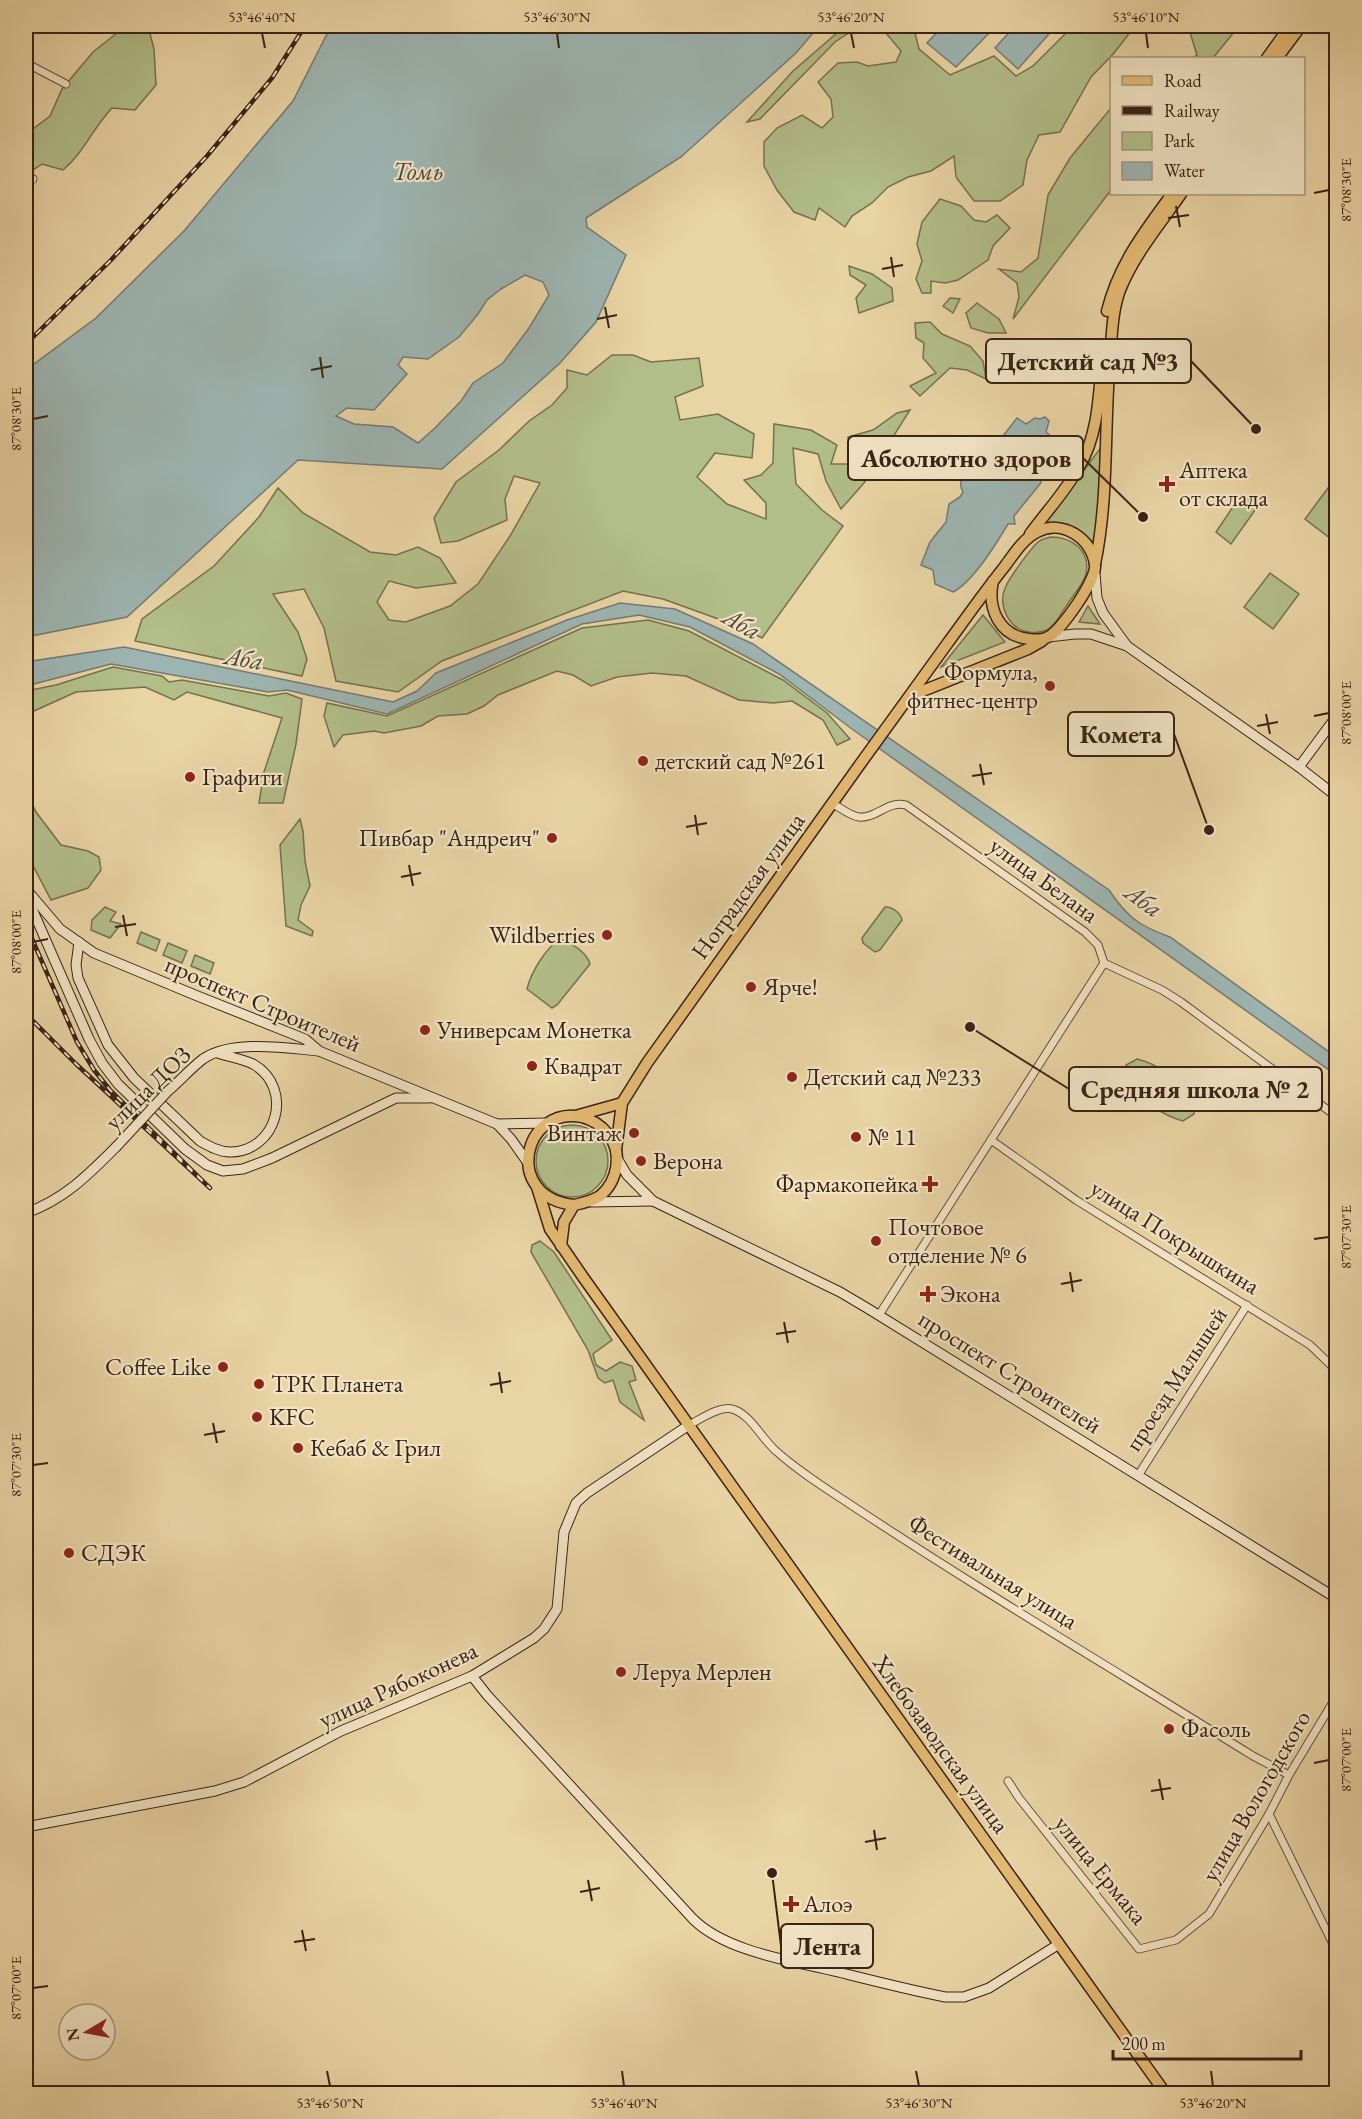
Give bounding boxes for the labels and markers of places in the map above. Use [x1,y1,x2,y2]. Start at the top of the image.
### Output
callout: Детский сад №3 [986,339,1191,383]
callout: Абсолютно здоров [848,436,1083,480]
place label: Аптека от склада [1178,454,1268,513]
marker: Аптека от склада [1160,477,1174,491]
place label: Формула, фитнес-центр [907,656,1038,715]
marker: Формула, фитнес-центр [1043,679,1057,693]
callout: Комета [1068,712,1174,756]
place label: детский сад №261 [655,745,826,776]
marker: детский сад №261 [636,754,650,768]
place label: Графити [202,761,283,792]
marker: Графити [183,770,197,784]
place label: Пивбар "Андреич" [358,822,540,853]
marker: Пивбар "Андреич" [545,831,559,845]
place label: Wildberries [489,919,595,950]
marker: Wildberries [600,928,614,942]
place label: Ярче! [762,971,818,1002]
marker: Ярче! [744,980,758,994]
place label: Универсам Монетка [436,1014,632,1045]
marker: Универсам Монетка [418,1023,432,1037]
place label: Квадрат [544,1050,622,1081]
marker: Квадрат [525,1059,539,1073]
place label: Детский сад №233 [804,1061,981,1092]
callout: Средняя школа № 2 [1069,1067,1322,1111]
marker: Детский сад №233 [785,1070,799,1084]
place label: Винтаж [547,1117,622,1148]
place label: № 11 [868,1121,917,1152]
marker: Винтаж [627,1126,641,1140]
marker: № 11 [849,1130,863,1144]
place label: Верона [653,1145,723,1176]
marker: Верона [634,1154,648,1168]
place label: Фармакопейка [776,1168,918,1199]
marker: Фармакопейка [923,1177,937,1191]
place label: Почтовое отделение № 6 [888,1211,1027,1270]
marker: Почтовое отделение № 6 [869,1234,883,1248]
place label: Экона [940,1278,1001,1309]
marker: Экона [921,1287,935,1301]
place label: Coffee Like [105,1351,211,1382]
marker: Coffee Like [216,1360,230,1374]
place label: ТРК Планета [271,1368,404,1399]
marker: ТРК Планета [252,1377,266,1391]
place label: KFC [269,1401,315,1432]
marker: KFC [250,1410,264,1424]
place label: Кeбаб & Грил [310,1432,441,1463]
marker: Кeбаб & Грил [291,1441,305,1455]
place label: СДЭК [81,1537,147,1568]
marker: СДЭК [62,1546,76,1560]
place label: Леруа Мерлен [633,1656,772,1687]
marker: Леруа Мерлен [614,1665,628,1679]
place label: Фасоль [1181,1713,1251,1744]
marker: Фасоль [1162,1722,1176,1736]
place label: Алоэ [802,1888,852,1919]
marker: Алоэ [784,1897,798,1911]
callout: Лента [781,1924,873,1968]

